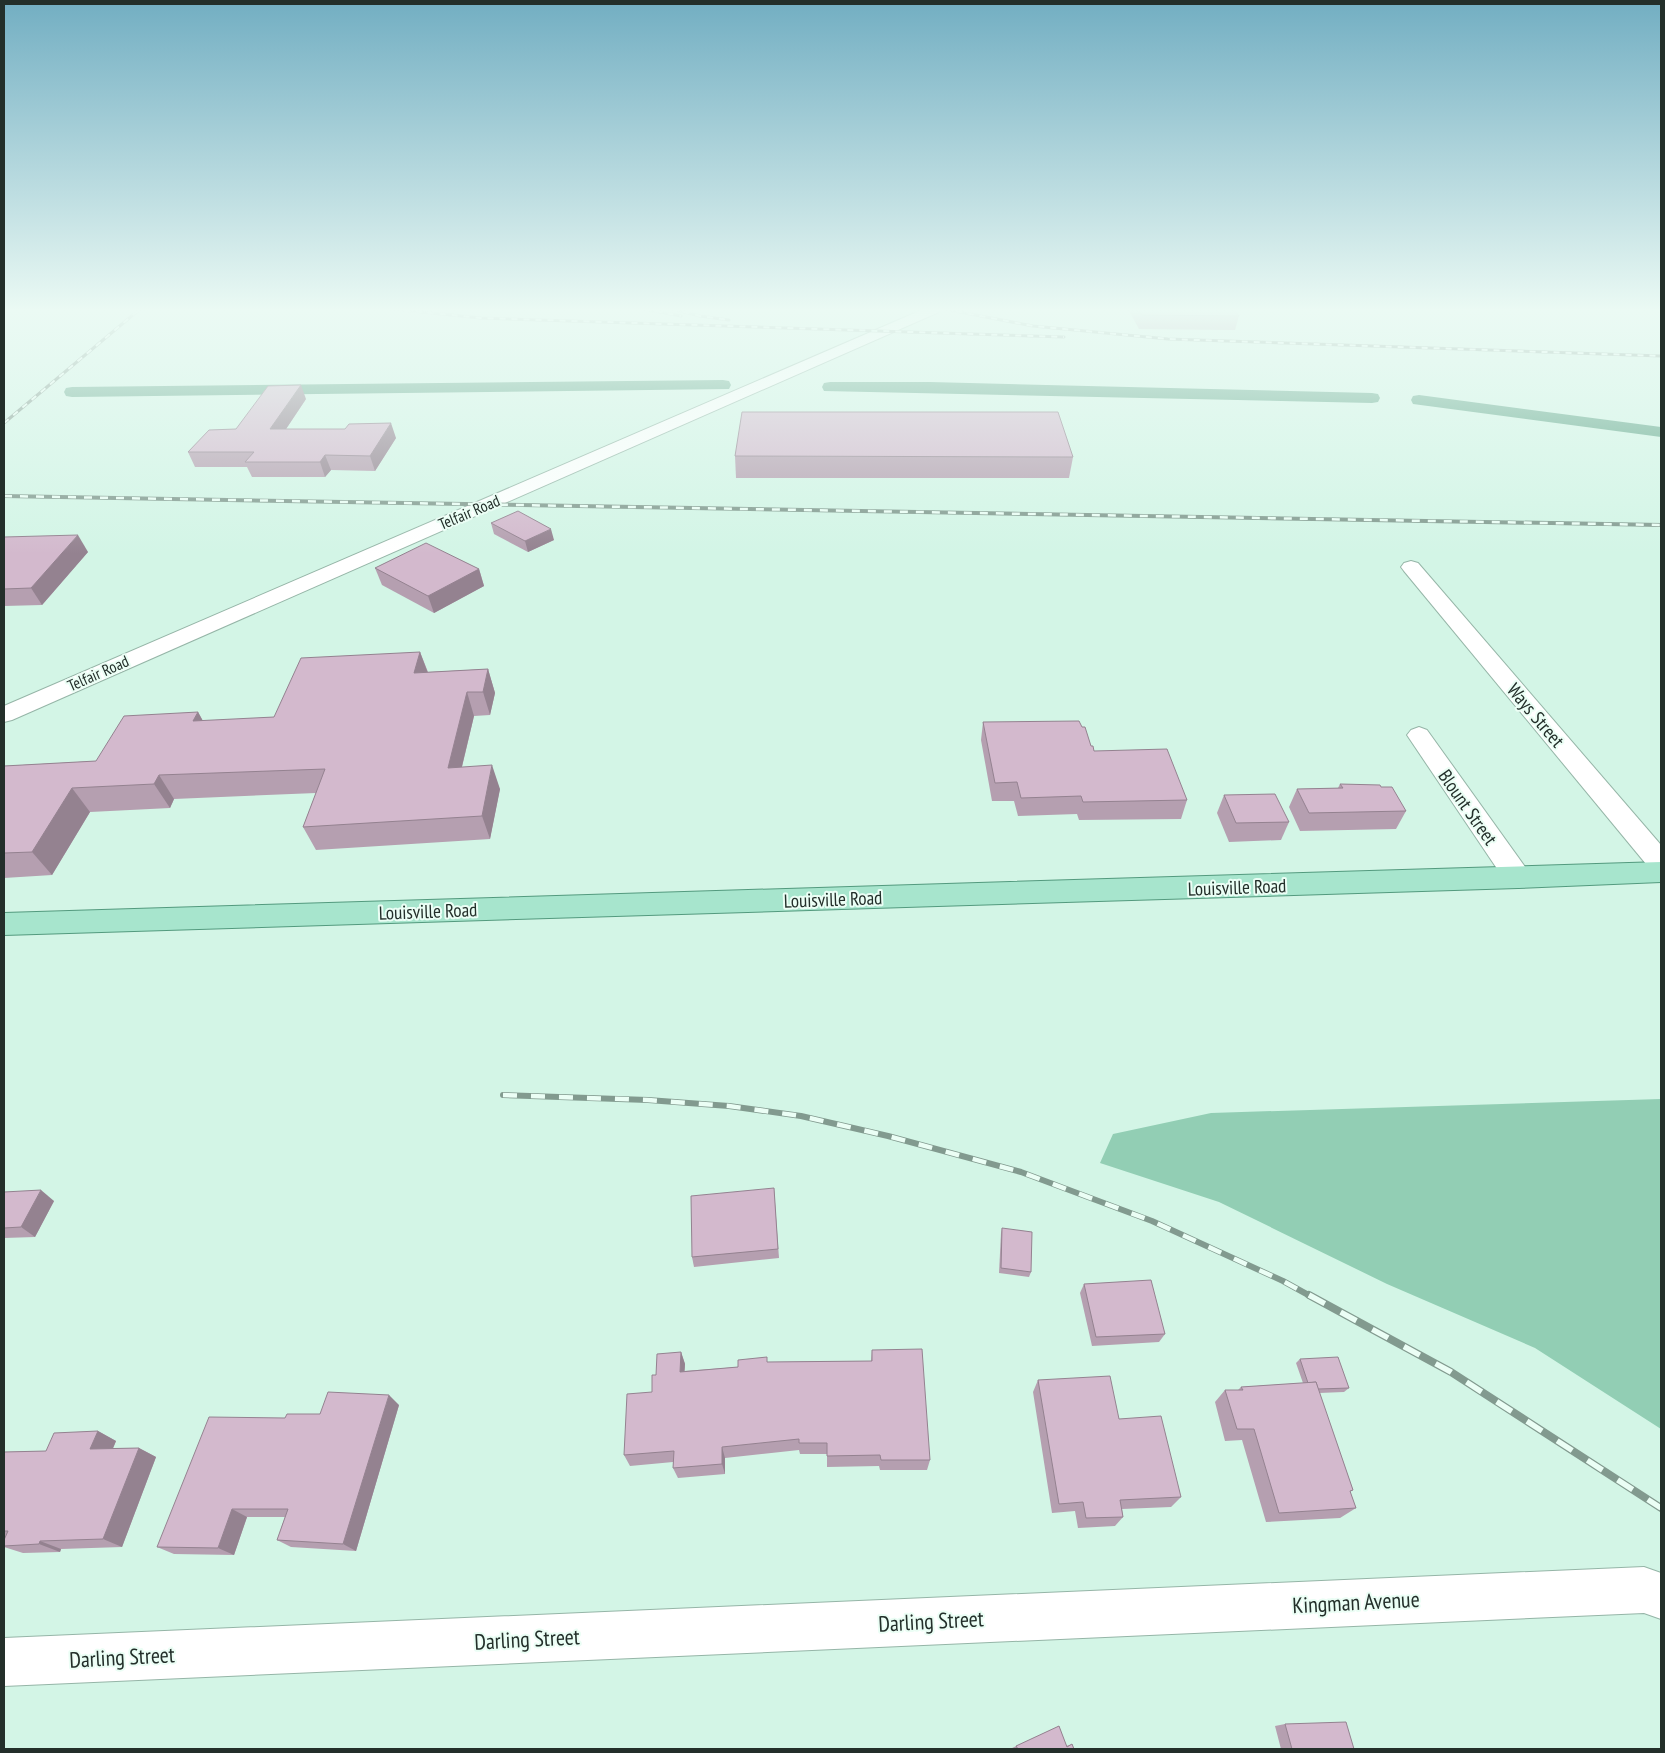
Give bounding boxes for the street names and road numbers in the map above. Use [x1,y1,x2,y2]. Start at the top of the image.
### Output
street label: Telfair Road [435,490,503,534]
street label: Telfair Road [64,651,132,695]
street label: Ways Street [1502,678,1570,753]
street label: Blount Street [1433,765,1503,850]
street label: Louisville Road [1187,873,1287,901]
street label: Louisville Road [783,885,883,913]
street label: Louisville Road [378,897,478,925]
street label: Kingman Avenue [1292,1585,1420,1619]
street label: Darling Street [878,1604,984,1638]
street label: Darling Street [474,1622,580,1656]
street label: Darling Street [69,1640,175,1674]

